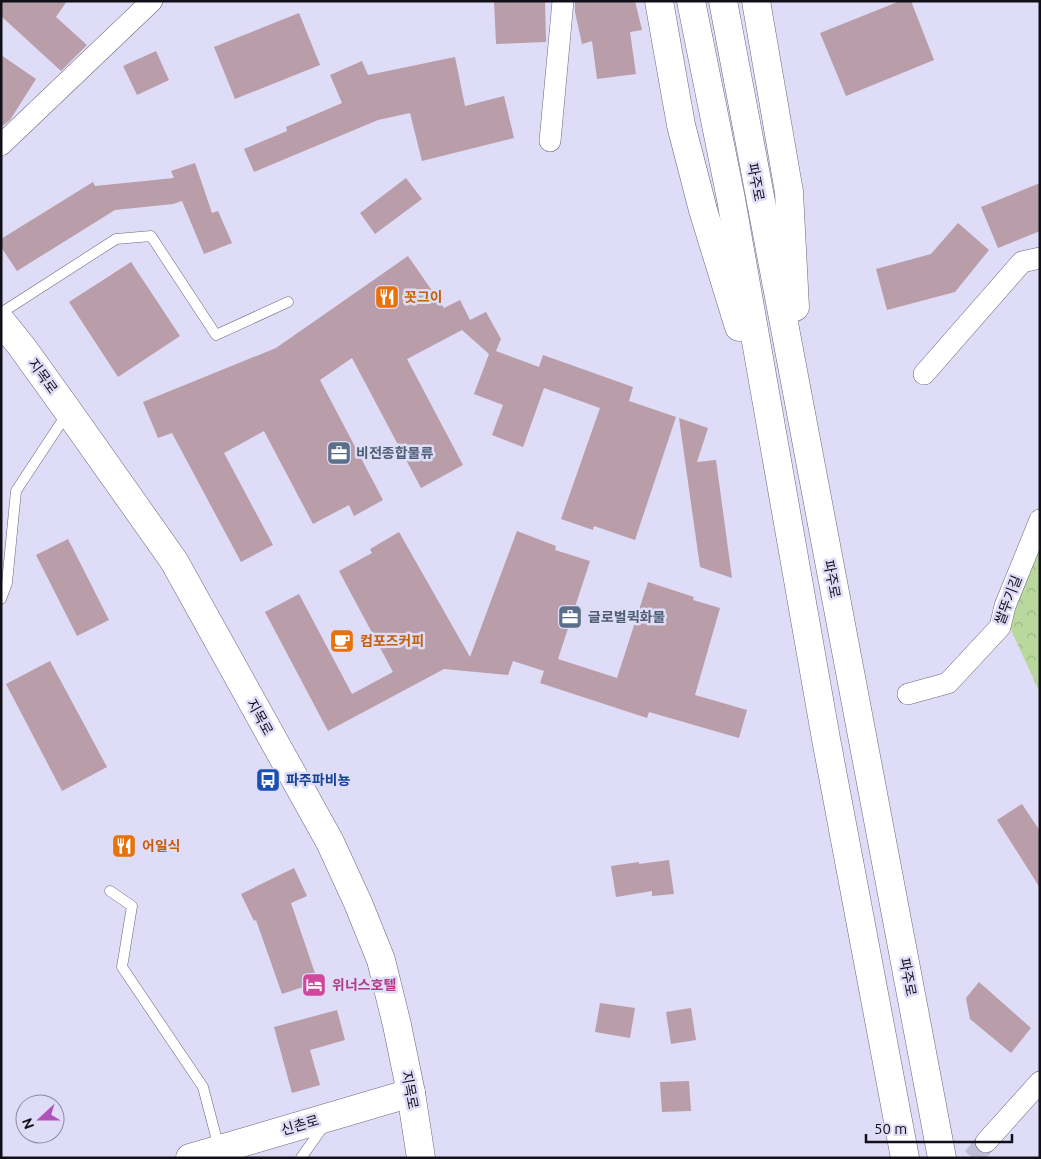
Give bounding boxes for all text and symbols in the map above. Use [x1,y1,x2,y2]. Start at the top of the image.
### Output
street label: 파주로 [744,162,768,203]
restaurant icon: 꼿그이 [374,284,400,310]
place label: 꼿그이 [404,289,443,305]
street label: 지목로 [25,356,61,396]
office icon: 비전종합물류 [326,440,352,466]
place label: 비전종합물류 [356,445,433,461]
street label: 파주로 [820,559,844,600]
street label: 쌀뚜기길 [991,573,1025,627]
office icon: 글로벌퀵화물 [557,604,583,630]
place label: 글로벌퀵화물 [588,609,665,625]
cafe icon: 컴포즈커피 [329,628,355,654]
place label: 컴포즈커피 [360,633,424,649]
street label: 지목로 [244,696,276,738]
bus stop icon: 파주파비뇽 [255,767,281,793]
place label: 파주파비뇽 [286,772,351,788]
restaurant icon: 어일식 [111,833,137,859]
place label: 어일식 [142,838,181,854]
street label: 파주로 [896,957,920,998]
hotel icon: 위너스호텔 [301,972,327,998]
place label: 위너스호텔 [332,977,397,993]
street label: 지목로 [398,1070,422,1111]
north arrow [15,1094,65,1144]
street label: 신촌로 [279,1112,321,1138]
scale bar [866,1112,1012,1144]
text: N [19,1116,37,1131]
text: 50 m [874,1120,907,1137]

